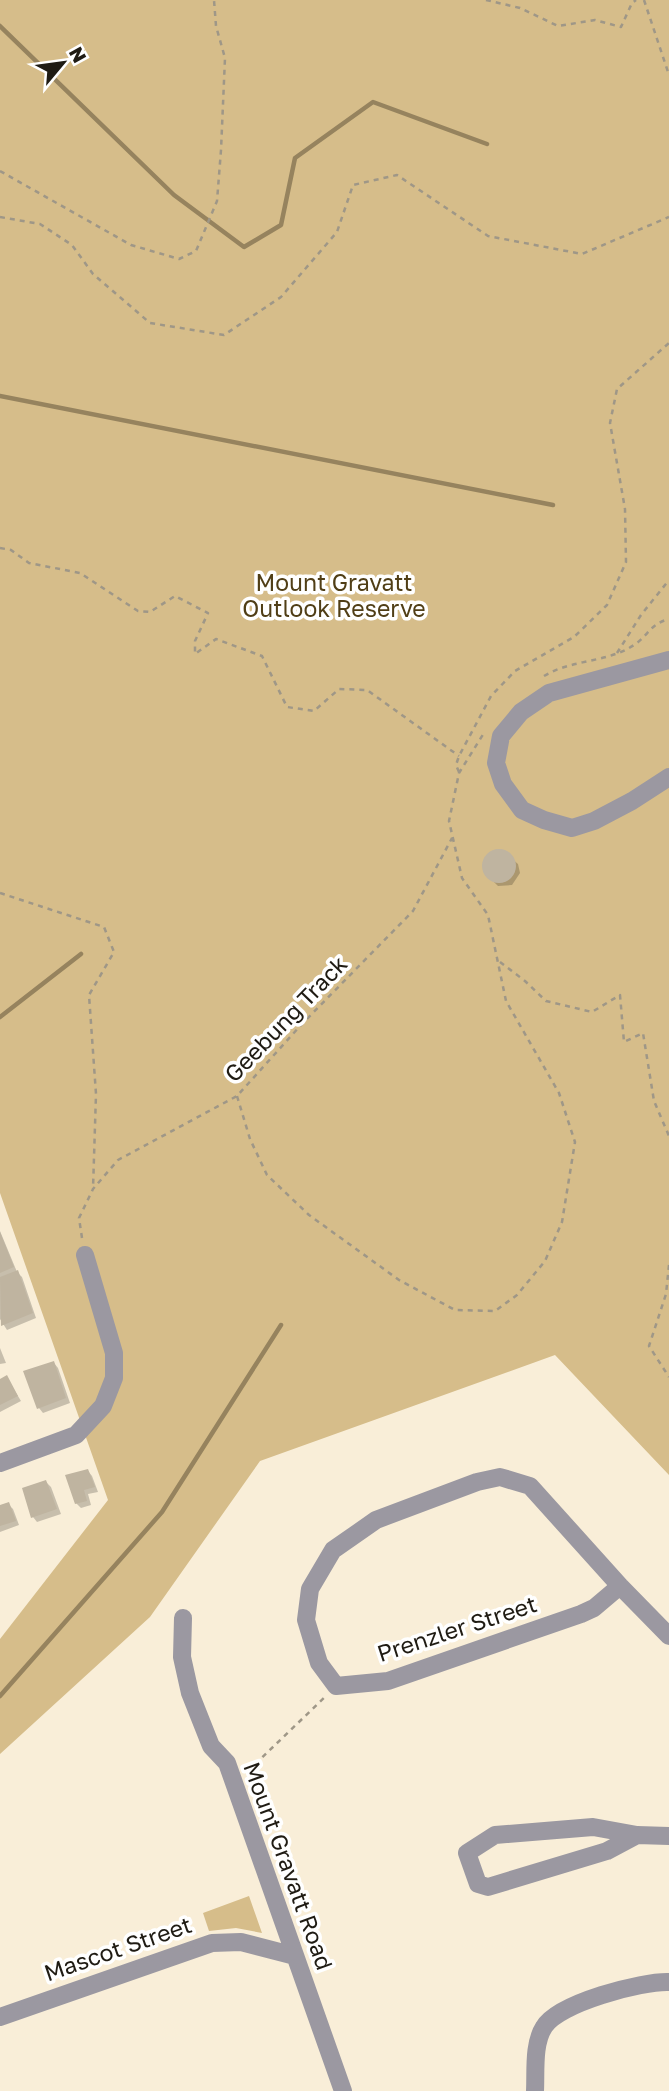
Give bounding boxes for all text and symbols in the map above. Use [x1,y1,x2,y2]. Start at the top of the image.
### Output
north arrow [28,28,98,98]
text: N [65,43,92,66]
park label: Mount Gravatt Outlook Reserve [242,568,426,622]
street label: Geebung Track [218,949,352,1087]
street label: Prenzler Street [373,1589,540,1667]
street label: Mount Gravatt Road [238,1758,340,1973]
street label: Mascot Street [40,1910,195,1986]

